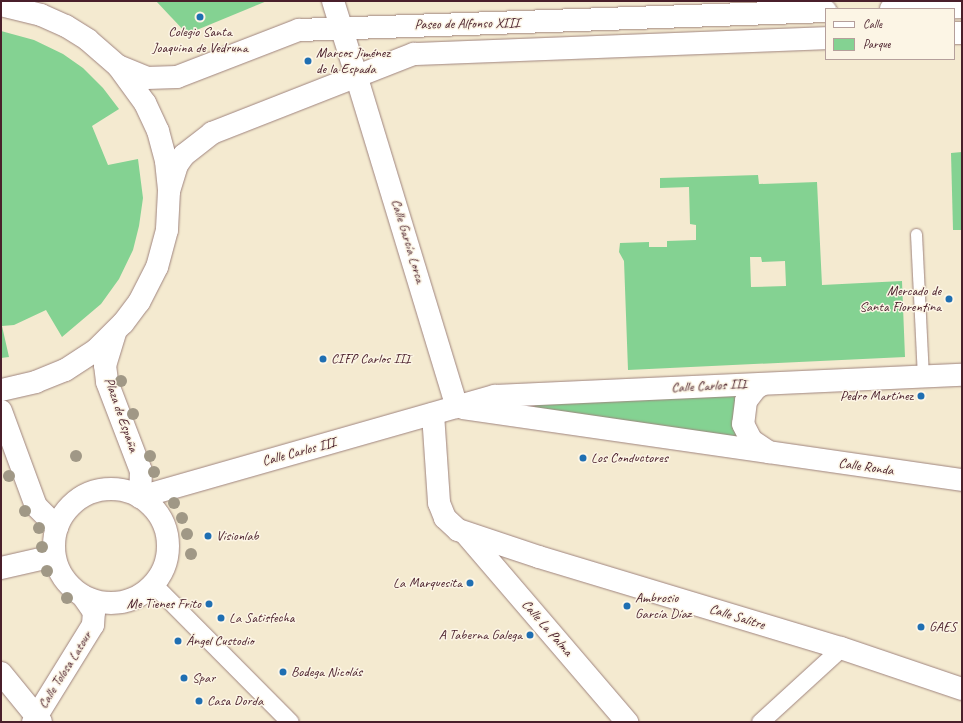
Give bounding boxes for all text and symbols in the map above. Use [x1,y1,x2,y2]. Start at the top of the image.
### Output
legend [825,8,955,60]
marker: Colegio Santa Joaquina de Vedruna [195,12,205,22]
street label: Paseo de Alfonso XIII [414,15,520,33]
text: Calle [863,16,882,32]
place label: Colegio Santa Joaquina de Vedruna [152,24,248,56]
text: Parque [863,36,891,52]
place label: Marcos Jiménez de la Espada [316,45,390,78]
marker: Marcos Jiménez de la Espada [303,56,313,66]
street label: Calle García Lorca [387,197,429,285]
place label: Mercado de Santa Florentina [859,283,941,316]
marker: Mercado de Santa Florentina [944,294,954,304]
place label: CIFP Carlos III [331,351,410,367]
marker: CIFP Carlos III [318,354,328,364]
street label: Plaza de España [100,375,142,455]
street label: Calle Carlos III [671,376,747,396]
place label: Pedro Martínez [840,388,913,404]
marker: Pedro Martínez [916,391,926,401]
street label: Calle Carlos III [260,434,338,470]
place label: Los Conductores [591,450,668,466]
marker: Los Conductores [578,453,588,463]
street label: Calle Ronda [838,455,894,479]
place label: Visionlab [216,528,259,544]
marker: Visionlab [203,531,213,541]
place label: La Marquesita [393,575,462,591]
marker: La Marquesita [465,578,475,588]
place label: Ambrosio García Díaz [635,590,691,622]
place label: Me Tienes Frito [127,596,201,612]
street label: Calle La Palma [518,596,576,660]
marker: Me Tienes Frito [204,599,214,609]
marker: Ambrosio García Díaz [622,601,632,611]
street label: Calle Salitre [707,601,767,633]
place label: La Satisfecha [229,610,295,626]
marker: La Satisfecha [216,613,226,623]
place label: GAES [929,619,956,635]
marker: GAES [916,622,926,632]
place label: A Taberna Galega [439,627,522,643]
street label: Calle Tolosa Latour [34,628,96,712]
marker: A Taberna Galega [525,630,535,640]
place label: Ángel Custodio [186,633,254,649]
marker: Ángel Custodio [173,636,183,646]
place label: Bodega Nicolás [291,664,362,680]
marker: Bodega Nicolás [278,667,288,677]
place label: Spar [192,670,215,686]
marker: Spar [179,673,189,683]
place label: Casa Dorda [207,693,263,709]
marker: Casa Dorda [194,696,204,706]

